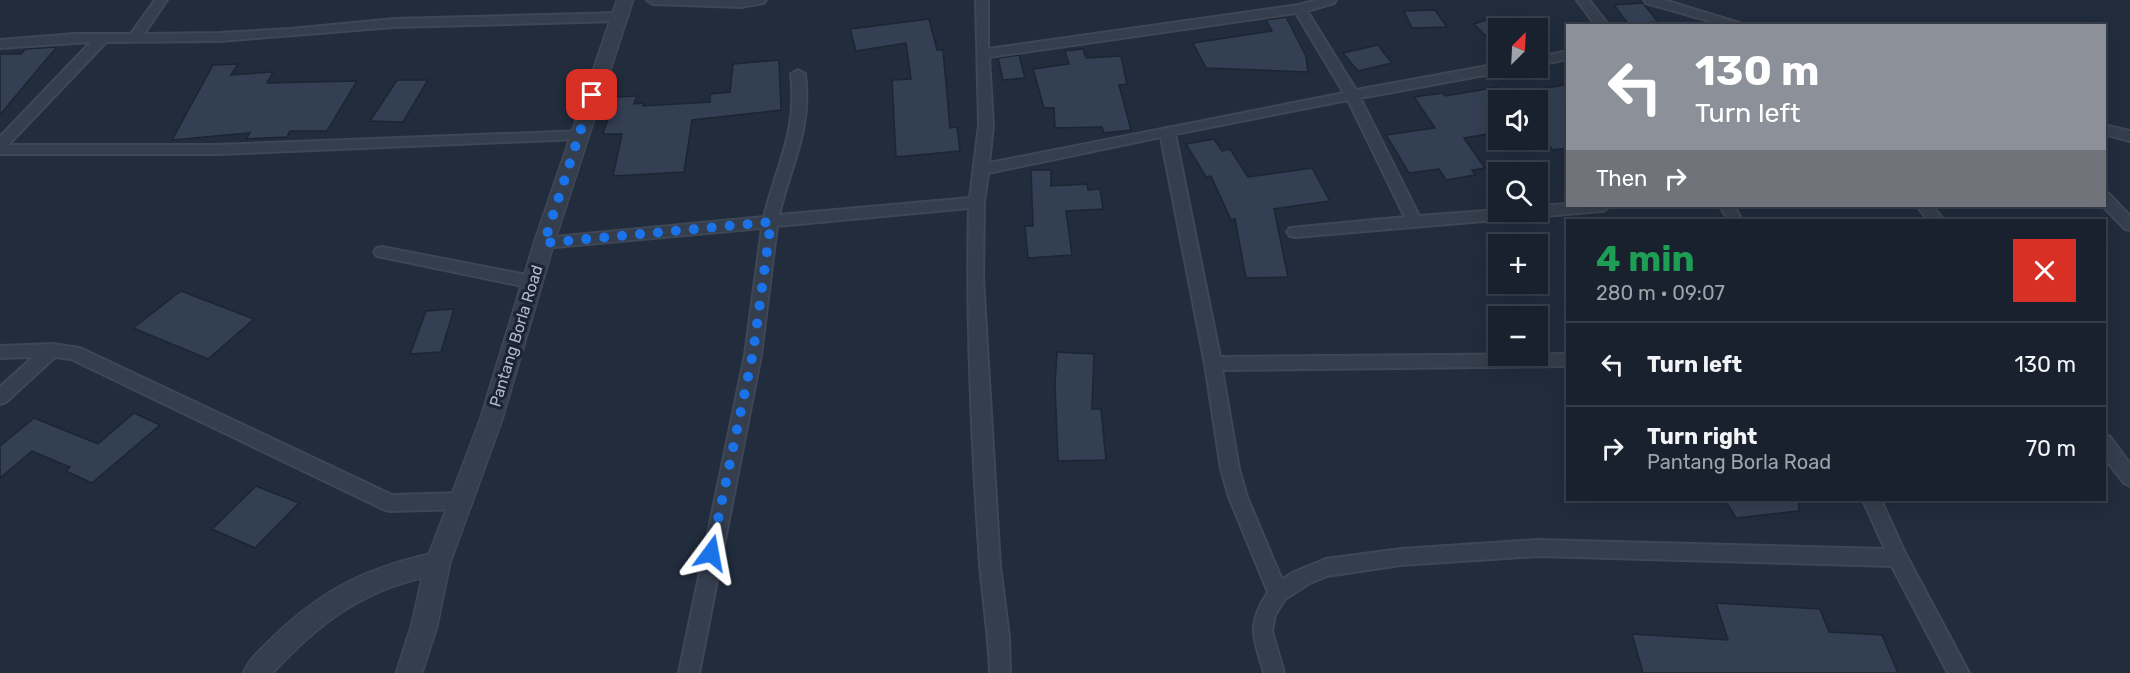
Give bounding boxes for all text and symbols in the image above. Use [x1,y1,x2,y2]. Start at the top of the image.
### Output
north arrow [1488,18,1548,78]
map controls [1488,18,1548,366]
text: 130 m [1695,46,1820,96]
icon: left [1596,48,1674,126]
pin [566,69,617,120]
icon: arrive [575,78,608,111]
button: sound [1488,90,1548,150]
text: Turn left [1695,97,1800,129]
button: search [1488,162,1548,222]
icon: right [1659,162,1692,195]
text: Then [1596,165,1647,192]
button: + [1488,234,1548,294]
text: 4 min [1596,237,1695,280]
button: close [2013,239,2076,302]
street label: Pantang Borla Road [485,263,547,409]
text: 280 m · 09:07 [1596,281,1725,305]
button: − [1488,306,1548,366]
icon: left [1596,348,1629,381]
text: Turn left [1647,351,1742,378]
text: 130 m [2014,351,2076,378]
text: Turn right [1647,423,1757,450]
icon: right [1596,432,1629,465]
text: 70 m [2026,435,2076,462]
text: Pantang Borla Road [1647,450,1831,474]
position arrow [679,521,743,585]

